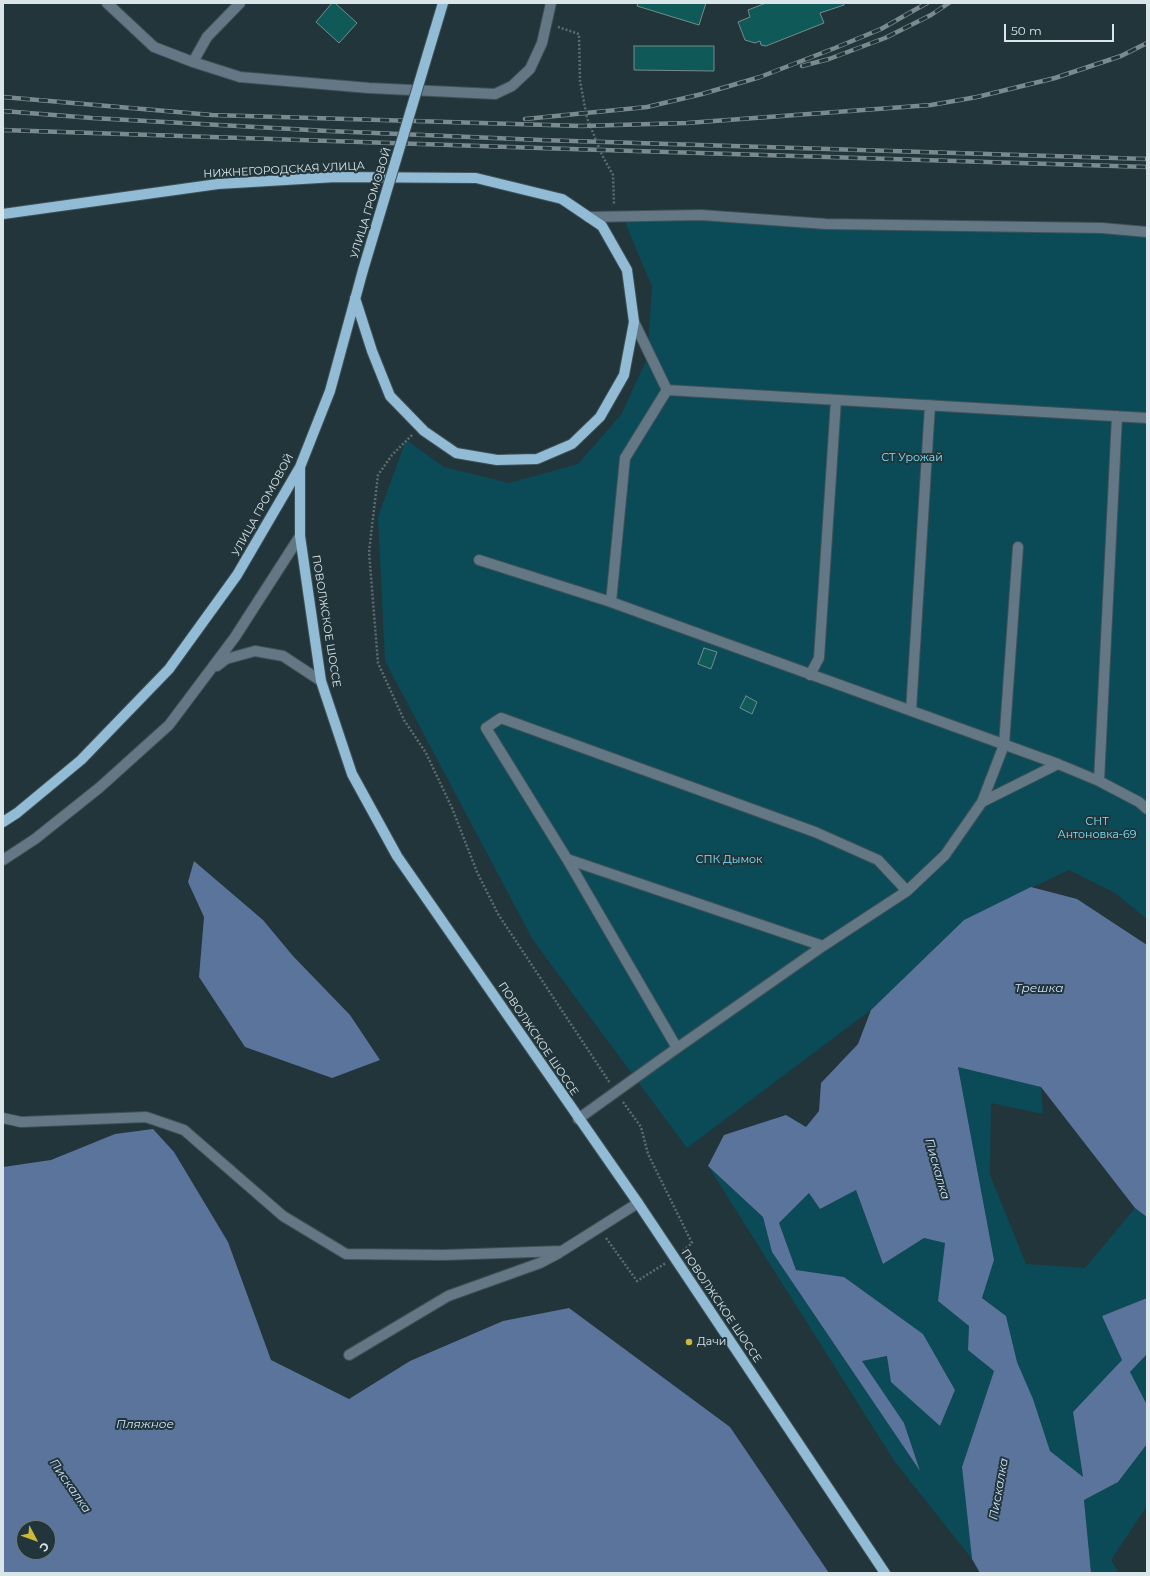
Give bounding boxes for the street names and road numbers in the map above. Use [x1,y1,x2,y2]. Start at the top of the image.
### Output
street label: УЛИЦА ГРОМОВОЙ [348,146,394,260]
street label: НИЖНЕГОРОДСКАЯ УЛИЦА [203,159,365,181]
street label: УЛИЦА ГРОМОВОЙ [229,451,297,559]
street label: ПОВОЛЖСКОЕ ШОССЕ [309,554,343,688]
street label: ПОВОЛЖСКОЕ ШОССЕ [495,980,581,1098]
street label: ПОВОЛЖСКОЕ ШОССЕ [678,1247,764,1365]

